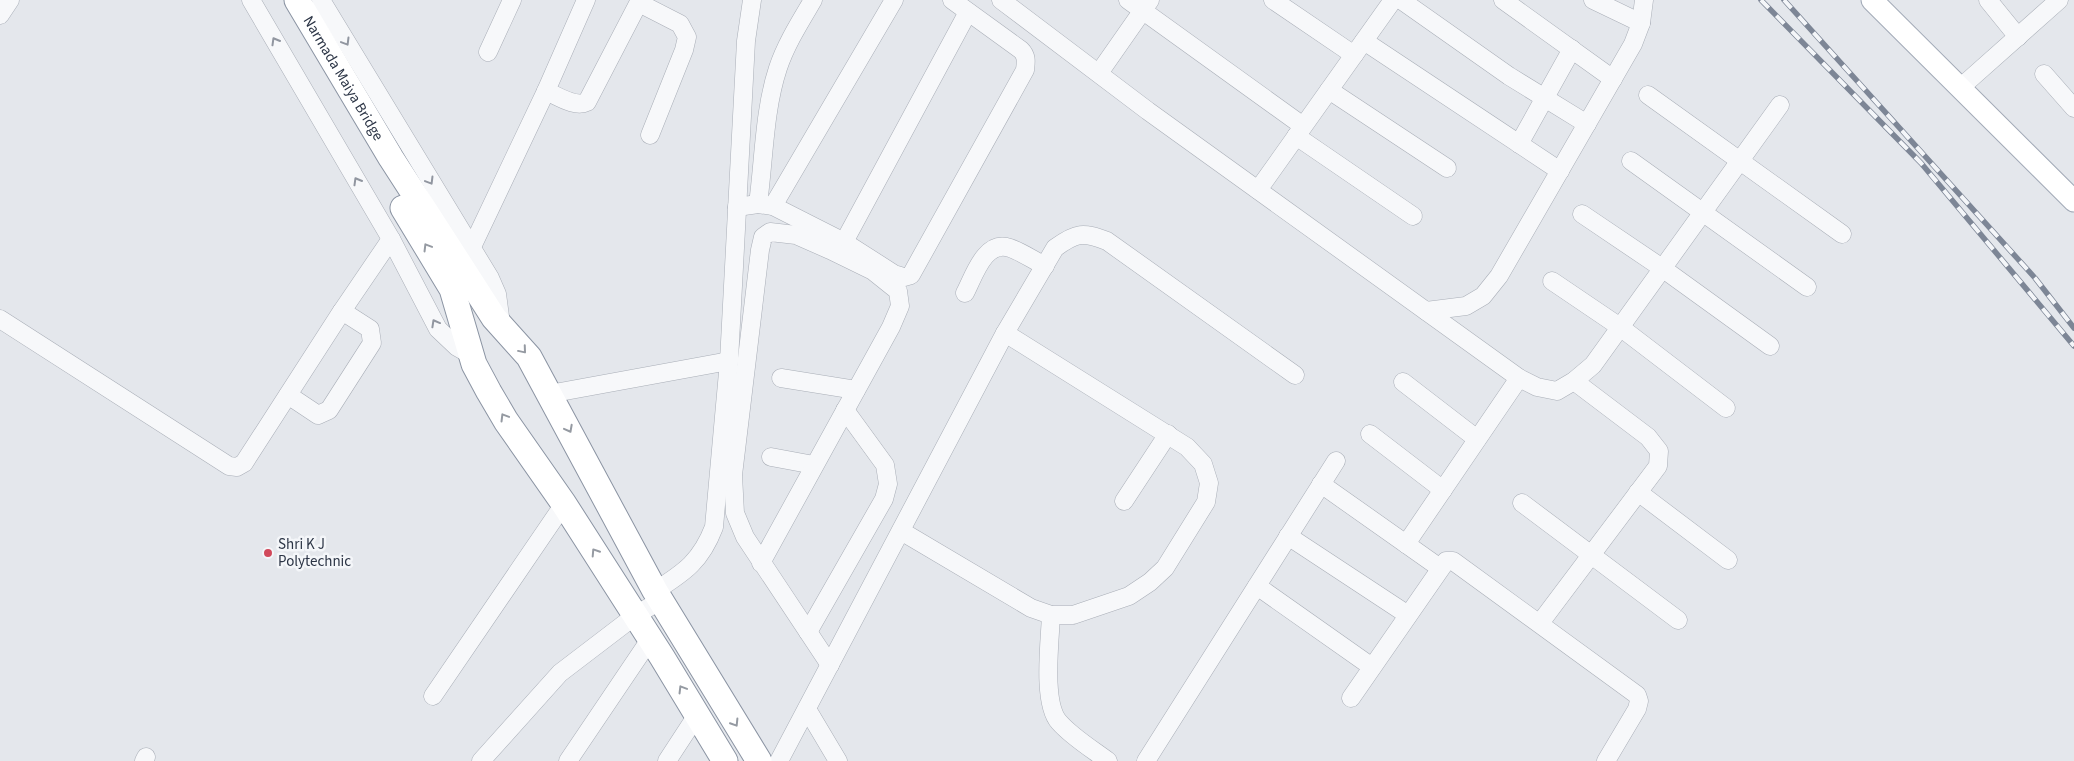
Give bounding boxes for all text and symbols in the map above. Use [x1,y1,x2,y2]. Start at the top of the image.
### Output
street label: Narmada Maiya Bridge [298,12,388,145]
one-way arrow [339,36,349,45]
one-way arrow [271,37,281,46]
one-way arrow [424,175,433,184]
one-way arrow [353,177,363,186]
one-way arrow [423,244,433,253]
one-way arrow [431,319,441,328]
one-way arrow [518,344,527,353]
one-way arrow [501,414,511,423]
one-way arrow [562,424,572,433]
place label: Shri K J Polytechnic [278,534,351,572]
marker: Shri K J Polytechnic [262,547,274,559]
one-way arrow [592,548,601,557]
one-way arrow [678,686,688,695]
one-way arrow [728,718,738,727]

